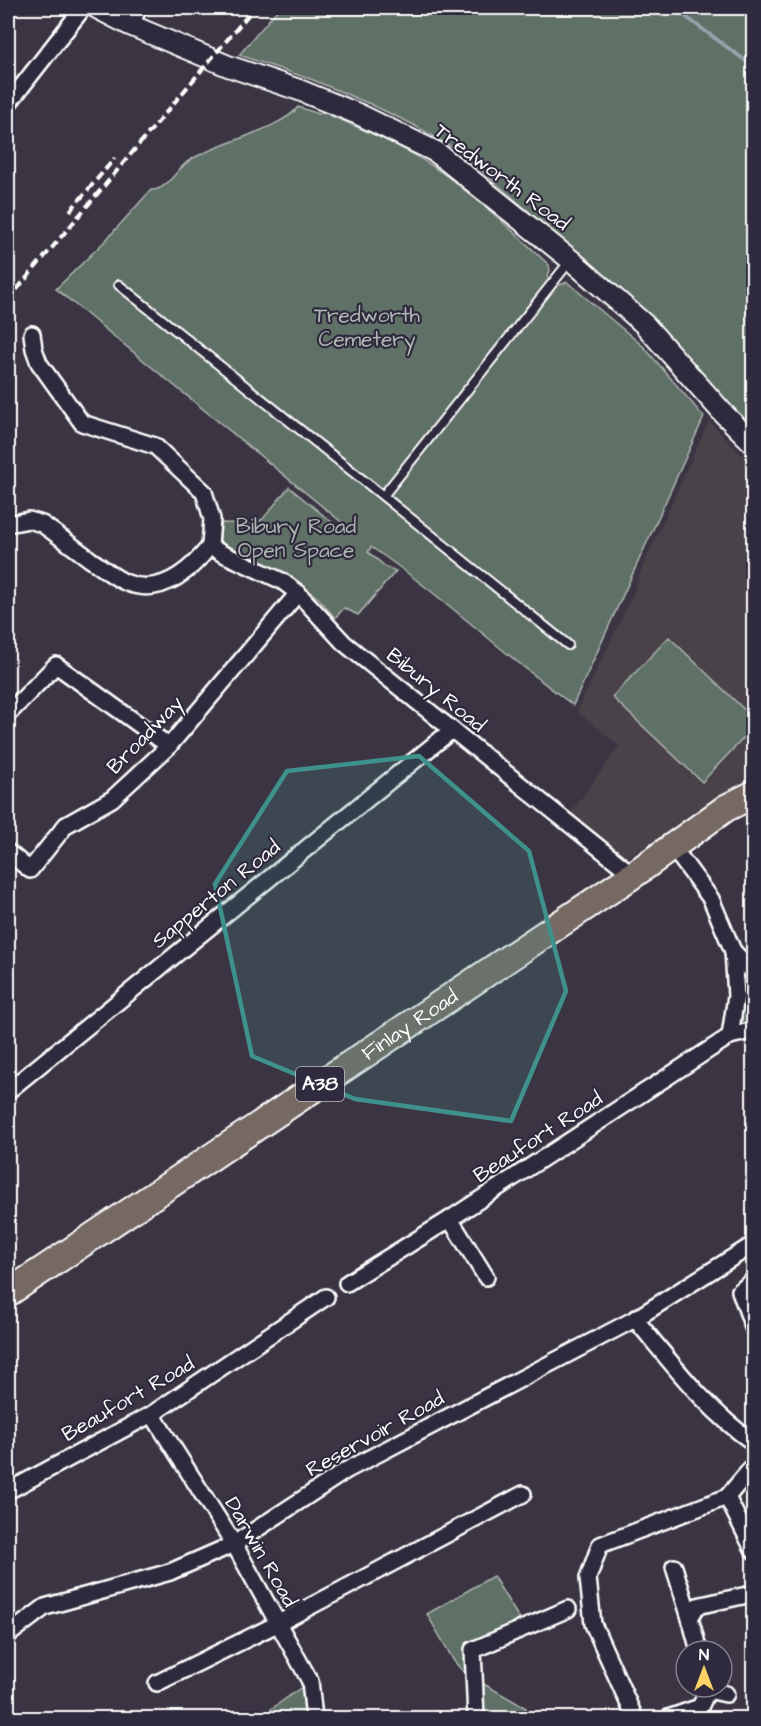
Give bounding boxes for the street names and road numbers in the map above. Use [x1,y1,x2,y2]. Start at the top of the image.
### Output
street label: Tredworth Road [428,116,576,238]
street label: Bibury Road [379,641,492,741]
street label: Broadway [100,689,192,782]
street label: Sapperton Road [145,833,287,956]
street label: Finlay Road [356,982,464,1067]
road number: A38 [296,1067,344,1101]
street label: Beaufort Road [468,1084,608,1190]
street label: Beaufort Road [56,1349,200,1449]
street label: Reservoir Road [301,1384,450,1484]
street label: Darwin Road [218,1491,304,1613]

